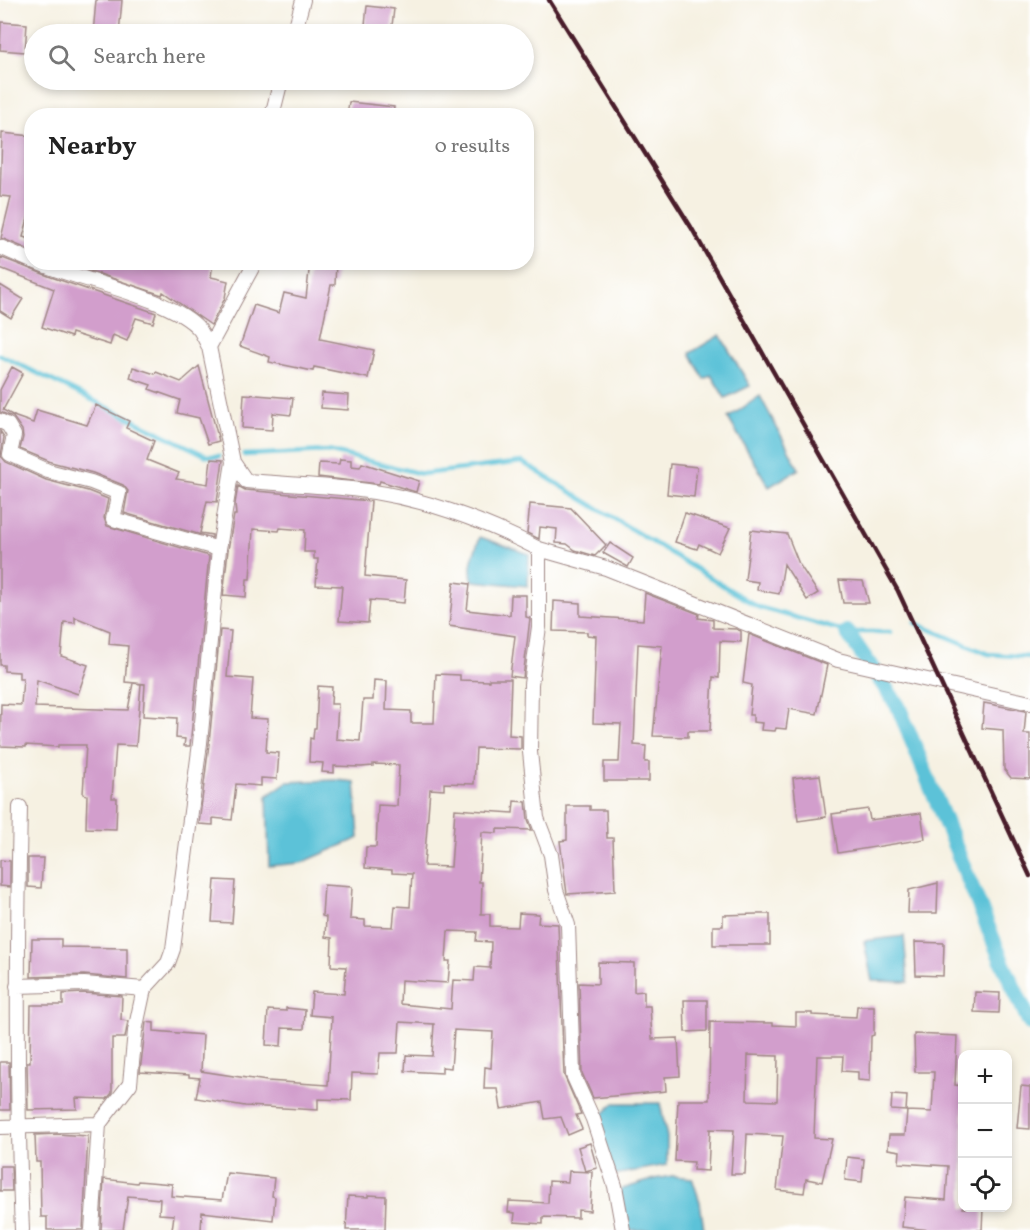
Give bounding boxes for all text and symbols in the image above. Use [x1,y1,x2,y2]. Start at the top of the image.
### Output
search box [24,24,534,90]
icon: search [45,41,78,74]
text: Search here [93,42,206,73]
text: Nearby [48,129,137,165]
text: 0 results [435,133,510,161]
map controls [958,1050,1012,1212]
button: + [958,1050,1012,1104]
button: − [958,1104,1012,1158]
button: locate [958,1158,1012,1212]

